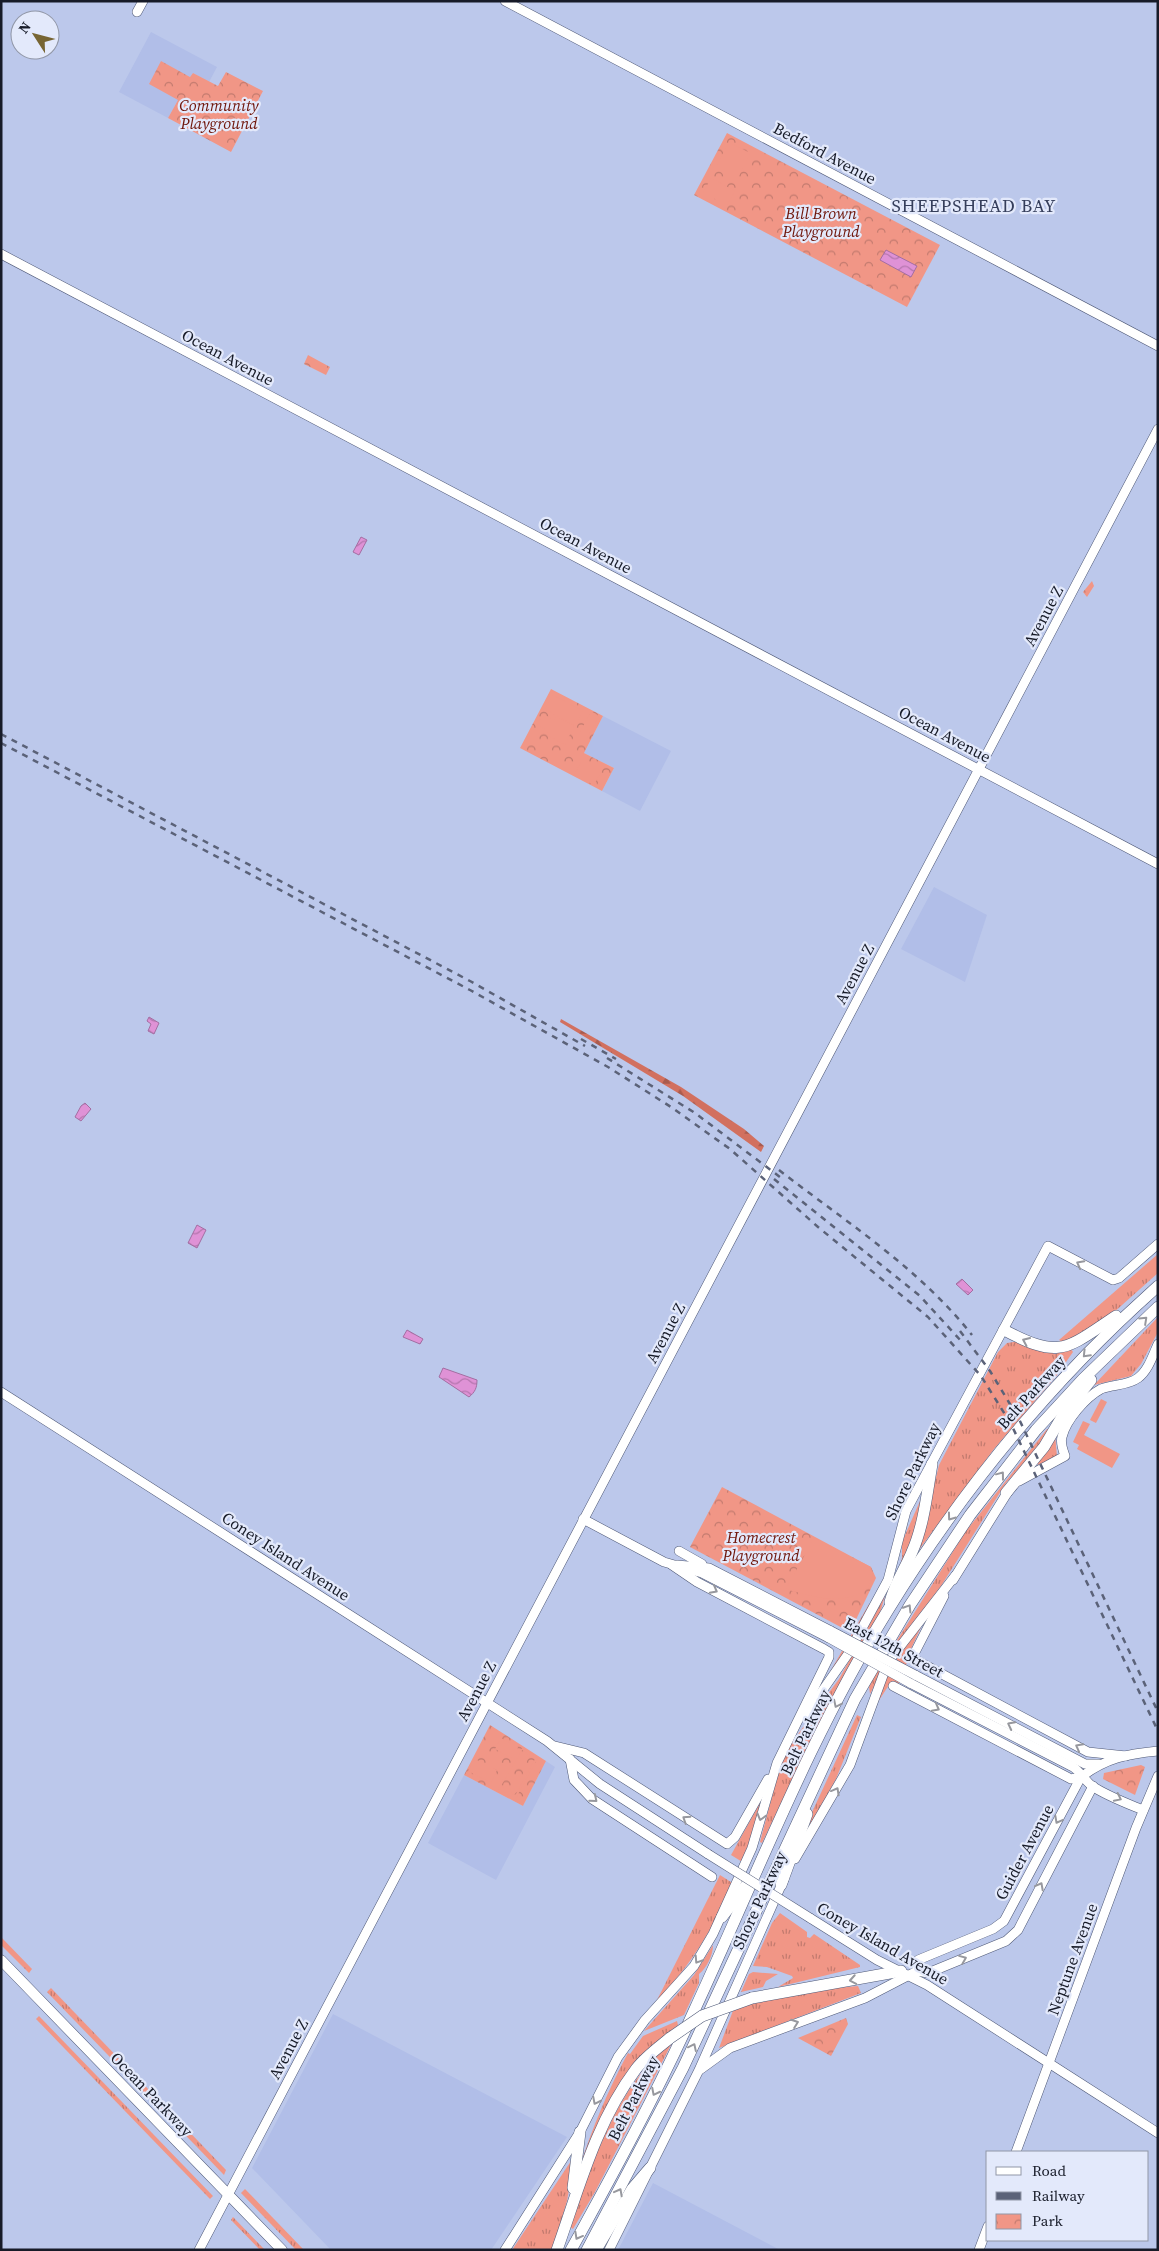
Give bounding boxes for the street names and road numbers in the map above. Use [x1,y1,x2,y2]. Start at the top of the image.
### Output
street label: Bedford Avenue [770,117,880,189]
street label: Ocean Avenue [178,324,278,390]
street label: Ocean Avenue [536,512,636,578]
street label: Avenue Z [1018,582,1068,650]
street label: Ocean Avenue [895,701,995,767]
street label: Avenue Z [829,940,879,1008]
street label: Avenue Z [640,1299,690,1367]
street label: Belt Parkway [992,1350,1071,1434]
street label: Shore Parkway [879,1418,945,1523]
street label: Coney Island Avenue [218,1506,354,1606]
street label: East 12th Street [840,1612,948,1683]
street label: Avenue Z [451,1657,501,1725]
street label: Belt Parkway [775,1685,836,1779]
street label: Guider Avenue [990,1800,1058,1904]
street label: Shore Parkway [727,1847,792,1953]
street label: Coney Island Avenue [813,1896,953,1990]
street label: Neptune Avenue [1042,1900,1102,2018]
street label: Avenue Z [263,2015,313,2083]
street label: Ocean Parkway [106,2047,199,2142]
street label: Belt Parkway [602,2051,664,2144]

